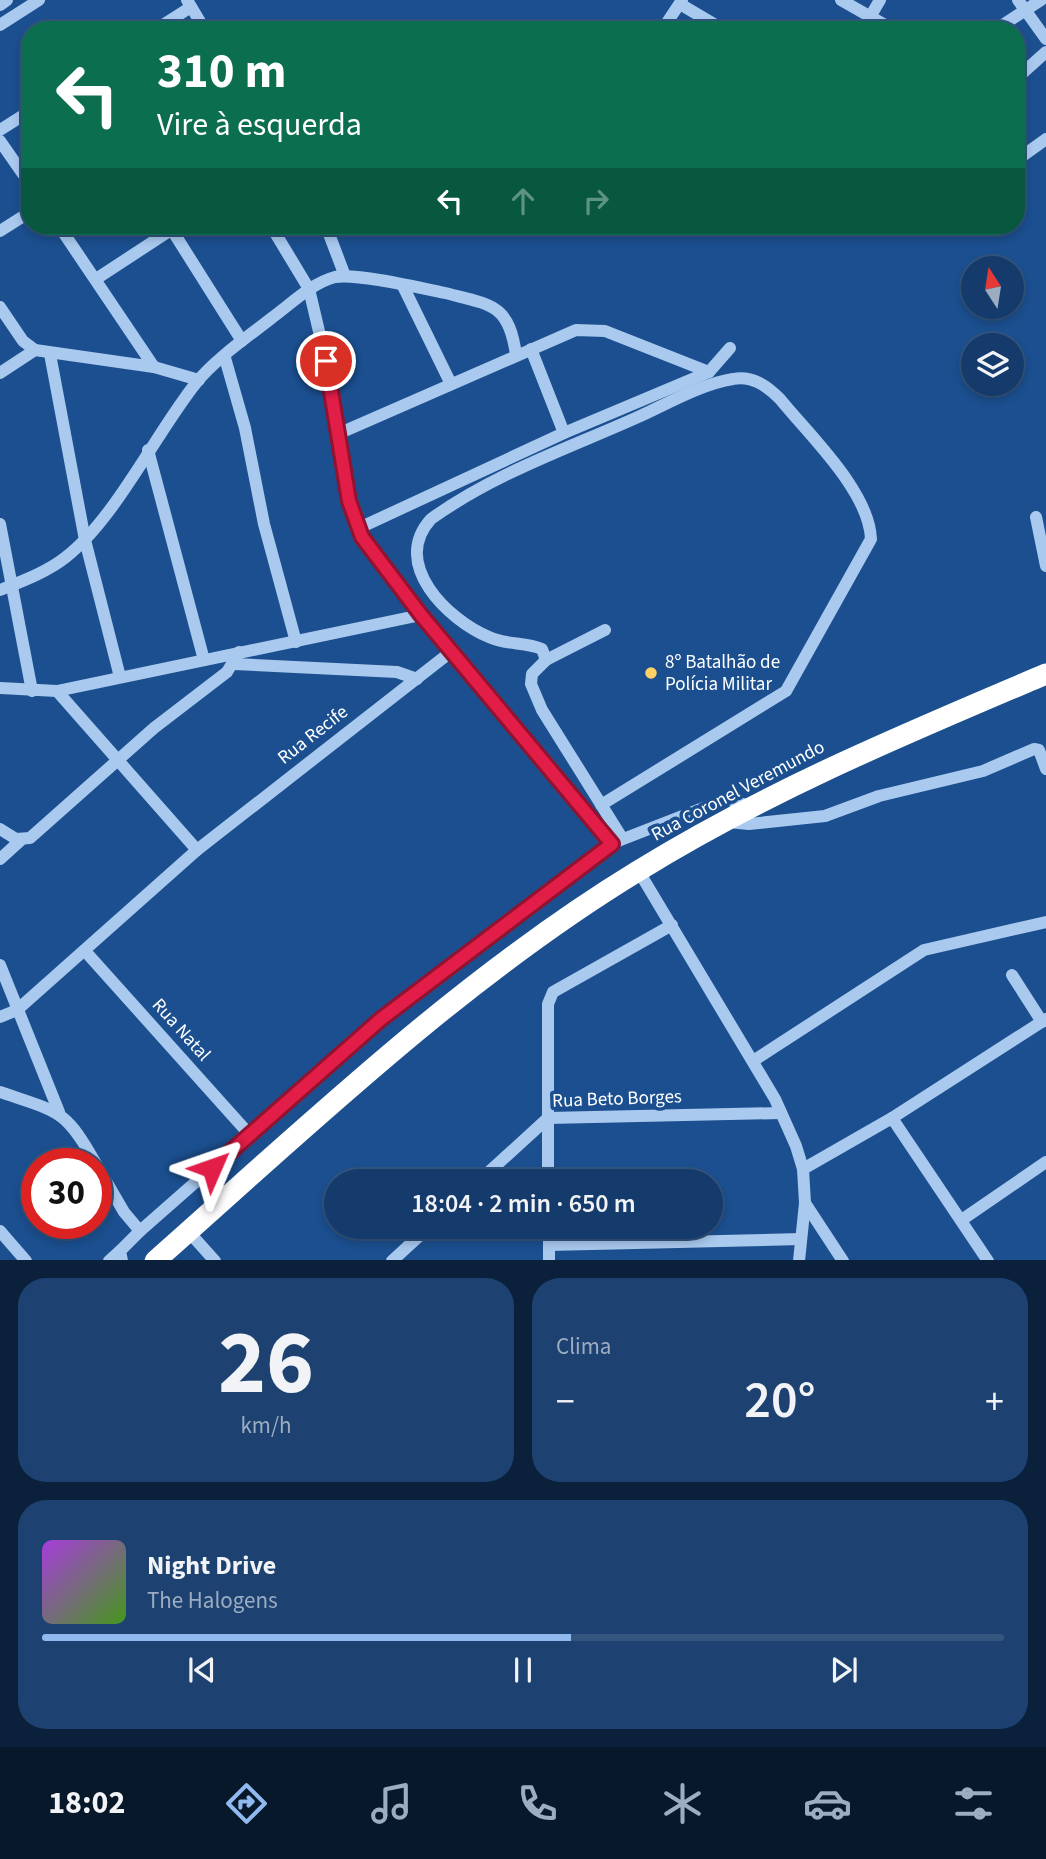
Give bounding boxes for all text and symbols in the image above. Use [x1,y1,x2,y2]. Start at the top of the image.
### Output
text: 310 m [157,37,286,107]
icon: left [42,49,133,140]
text: Vire à esquerda [157,102,362,148]
icon: left [431,182,469,220]
icon: ahead [504,182,542,220]
icon: right [577,182,615,220]
north arrow [961,256,1024,318]
map controls [961,256,1024,396]
pin [296,331,356,391]
button: layers [961,333,1024,396]
icon: arrive [307,342,345,380]
place label: 8º Batalhão de Polícia Militar [665,649,780,698]
marker: 8º Batalhão de Polícia Militar [643,665,659,681]
street label: Rua Recife [272,699,354,771]
street label: Rua Coronel Veremundo [646,734,830,848]
street label: Rua Natal [145,993,217,1068]
street label: Rua Beto Borges [552,1083,682,1115]
position arrow [175,1131,249,1205]
speed limit sign: 30 [21,1148,112,1239]
text: 18:04 · 2 min · 650 m [411,1185,636,1222]
text: 26 [218,1299,314,1428]
text: Clima [556,1330,611,1363]
text: 20° [744,1364,816,1438]
text: − [556,1375,575,1429]
text: + [985,1375,1004,1429]
text: km/h [240,1409,292,1442]
text: Night Drive [147,1547,276,1584]
text: The Halogens [147,1584,278,1617]
icon: previous [183,1651,221,1689]
icon: pause [504,1651,542,1689]
icon: next [825,1651,863,1689]
icon: directions [222,1779,271,1828]
icon: music [367,1779,416,1828]
icon: phone [513,1779,562,1828]
icon: climate [658,1779,707,1828]
icon: car [803,1779,852,1828]
icon: filters [949,1779,998,1828]
text: 18:02 [48,1780,125,1826]

